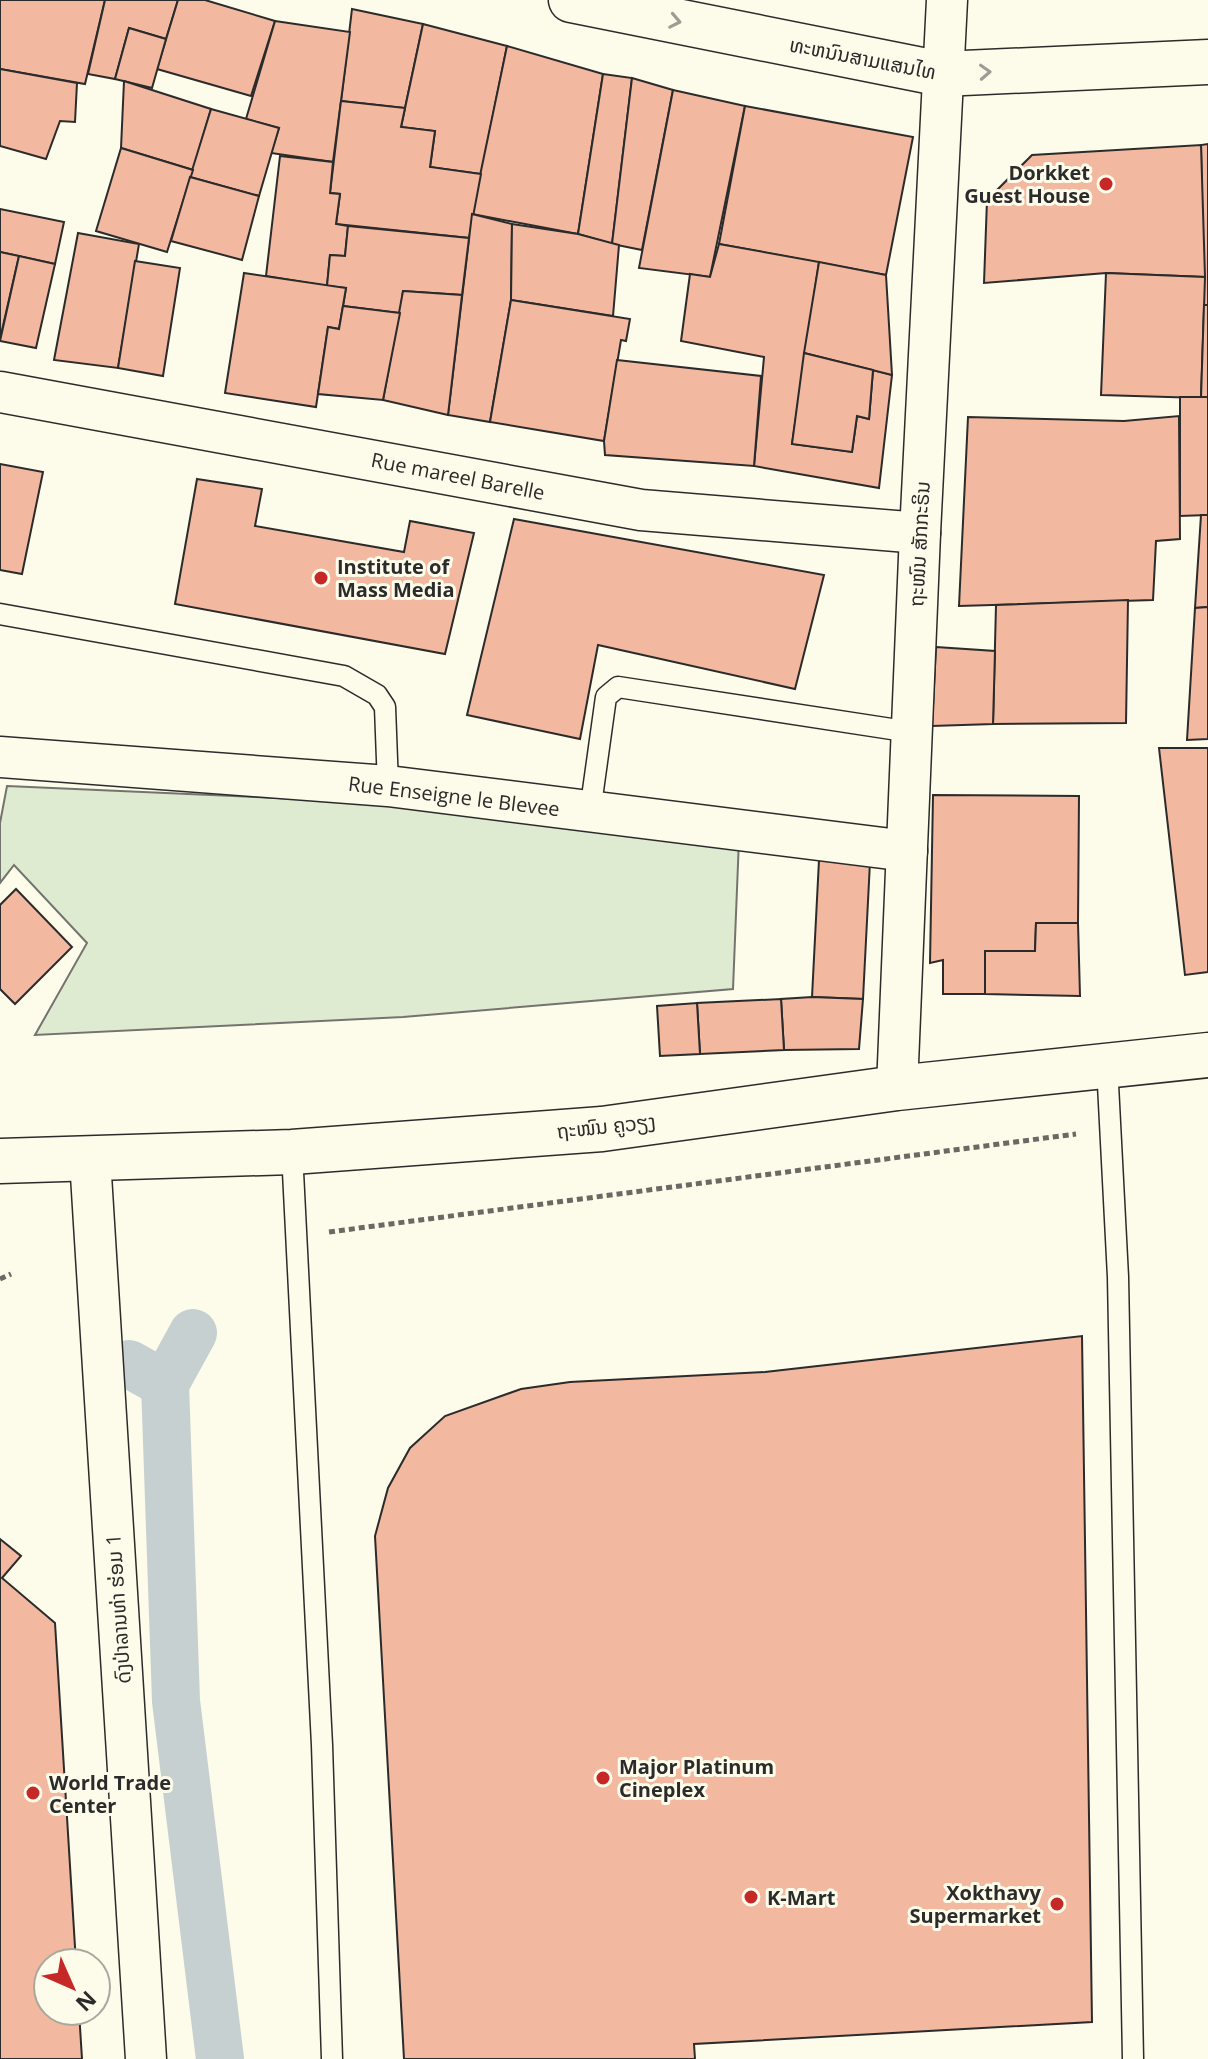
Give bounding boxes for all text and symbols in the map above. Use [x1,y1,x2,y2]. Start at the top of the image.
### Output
one-way arrow [668,11,682,28]
street label: ທະຫນົນສາມແສນໄທ [787,31,939,85]
one-way arrow [979,64,992,81]
place label: Dorkket Guest House [964,159,1090,209]
marker: Dorkket Guest House [1097,175,1115,193]
street label: Rue mareel Barelle [369,446,547,506]
street label: ຖະໜົນ ສັກກະຣິນ [902,480,936,608]
place label: Institute of Mass Media [337,553,455,603]
marker: Institute of Mass Media [312,569,330,587]
street label: Rue Enseigne le Blevee [347,770,561,822]
street label: ຖະໜົນ ຄູວຽງ [555,1107,657,1145]
street label: ດົງປ່າລານທ່າ ຮ່ອມ 1 [99,1533,137,1685]
place label: Major Platinum Cineplex [619,1753,774,1803]
place label: World Trade Center [49,1769,171,1819]
marker: Major Platinum Cineplex [594,1769,612,1787]
marker: World Trade Center [24,1784,42,1802]
place label: Xokthavy Supermarket [910,1879,1042,1929]
place label: K-Mart [767,1884,836,1911]
marker: K-Mart [742,1888,760,1906]
marker: Xokthavy Supermarket [1048,1895,1066,1913]
north arrow [32,1947,112,2027]
text: N [70,1985,104,2019]

